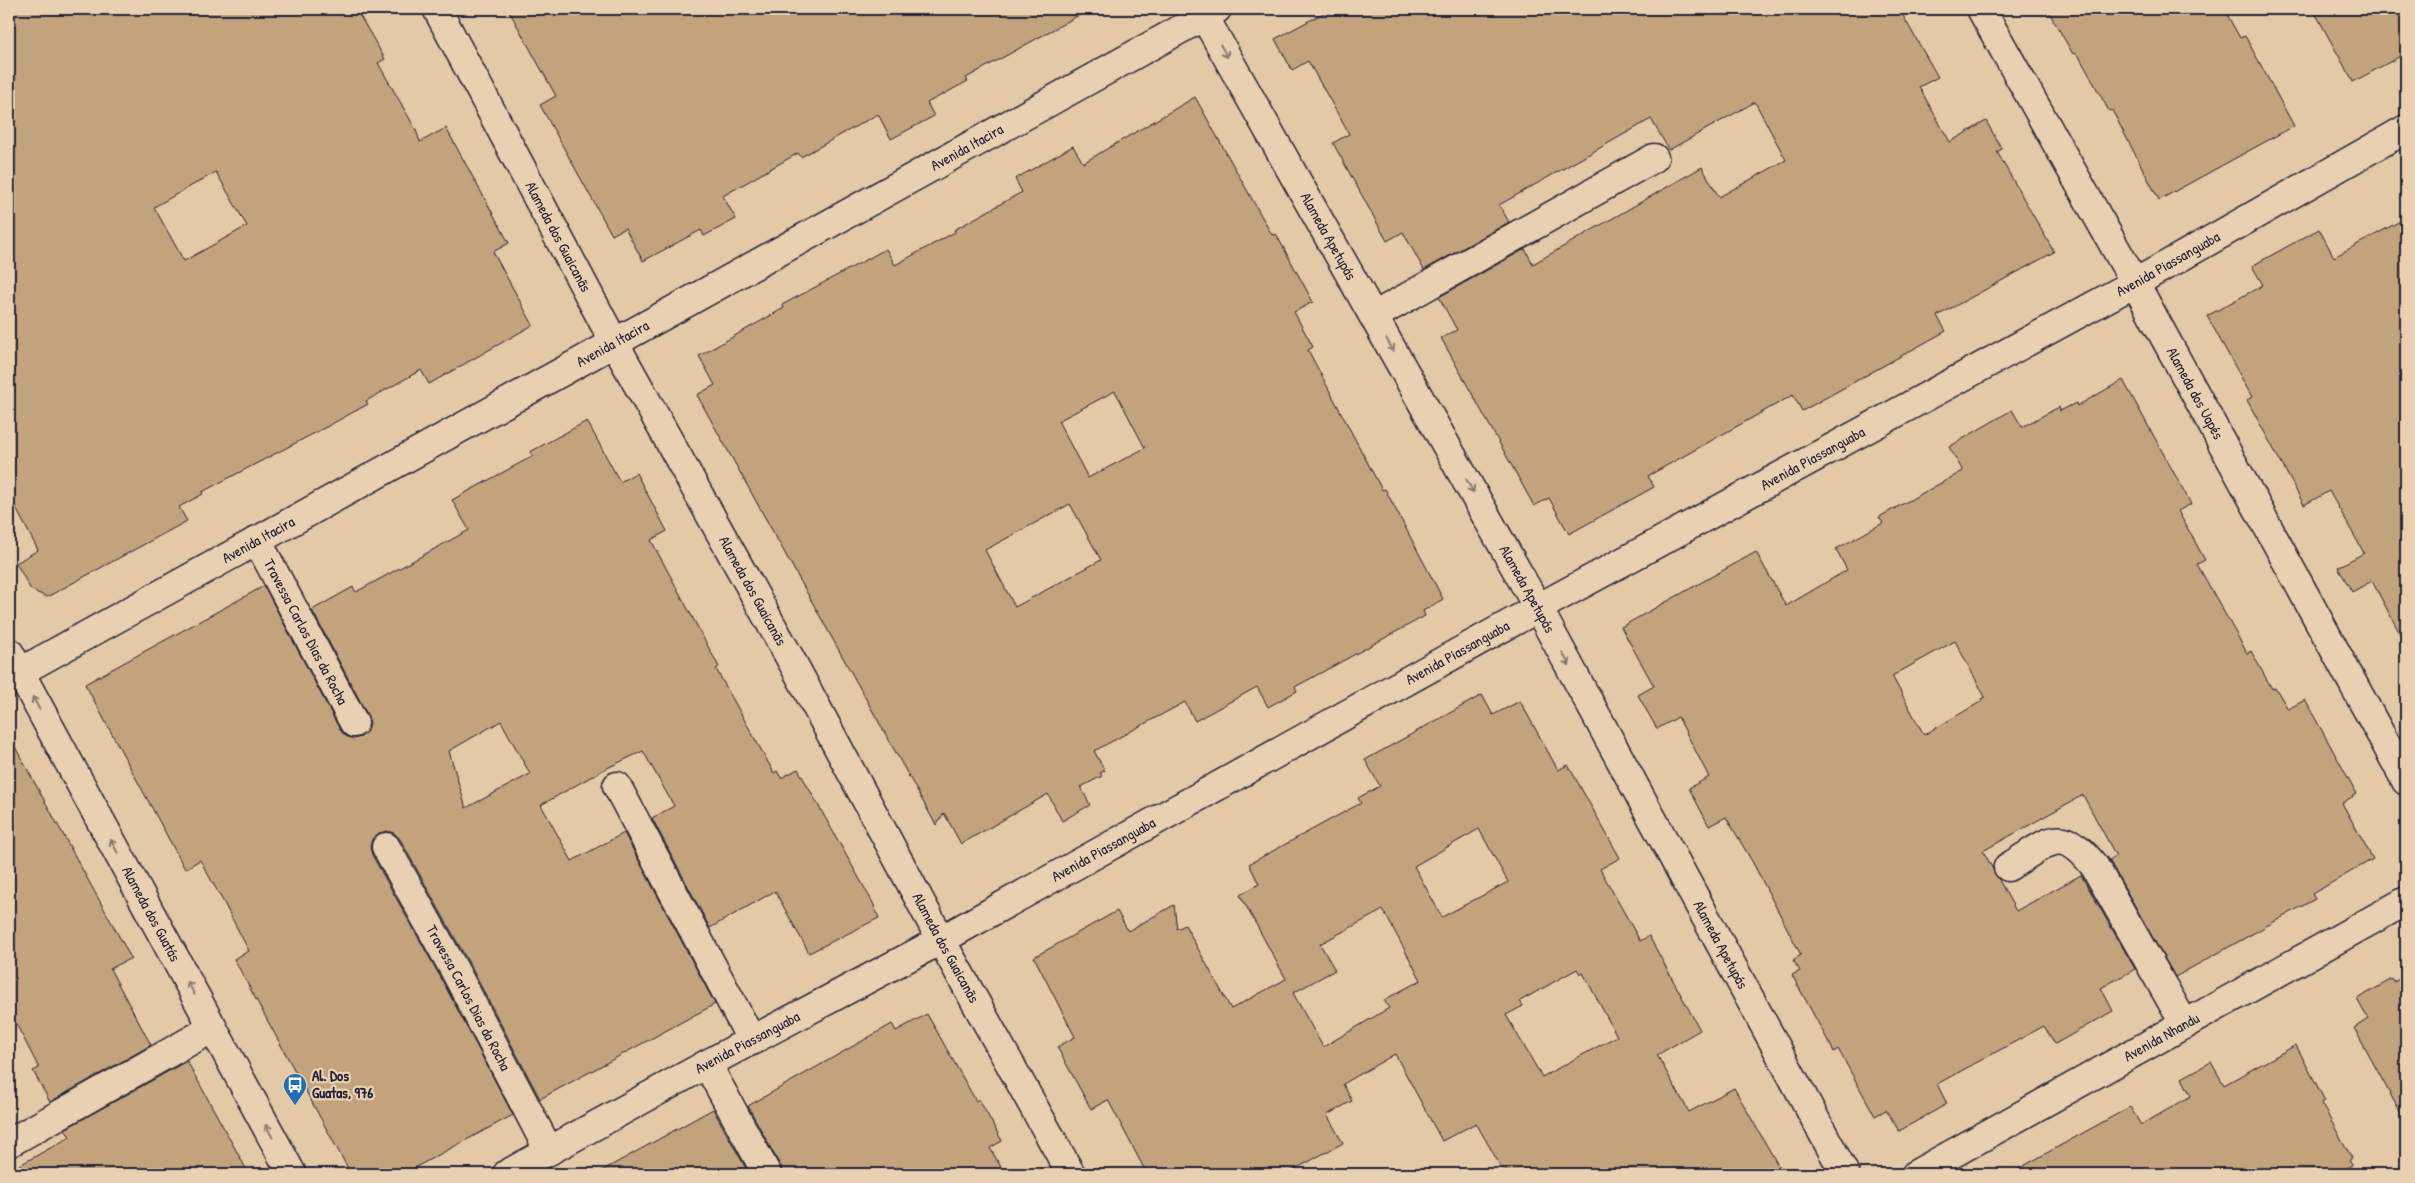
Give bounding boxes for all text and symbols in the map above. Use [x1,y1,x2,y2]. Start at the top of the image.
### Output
one-way arrow [1219,44,1229,58]
street label: Avenida Itacira [927,118,1007,176]
street label: Alameda dos Guaicanãs [521,178,597,296]
street label: Alameda Apetupás [1296,188,1362,284]
street label: Avenida Piassanguaba [2112,226,2224,301]
street label: Avenida Itacira [572,315,653,372]
one-way arrow [1386,337,1396,351]
street label: Alameda dos Uapés [2162,343,2229,443]
street label: Avenida Piassanguaba [1757,421,1869,495]
one-way arrow [1465,479,1475,494]
street label: Avenida Itacira [218,511,298,568]
street label: Alameda dos Guaicanãs [714,532,792,649]
street label: Alameda Apetupás [1495,541,1561,637]
street label: Travessa Carlos Dias da Rocha [259,555,354,708]
street label: Avenida Piassanguaba [1401,615,1513,690]
one-way arrow [1562,651,1571,666]
one-way arrow [31,696,41,710]
street label: Avenida Piassanguaba [1047,812,1159,887]
one-way arrow [109,838,119,853]
street label: Alameda dos Guatás [117,862,186,965]
street label: Alameda dos Guaicanãs [908,889,985,1007]
street label: Alameda Apetupás [1689,897,1754,993]
street label: Travessa Carlos Dias da Rocha [421,921,516,1074]
one-way arrow [186,981,196,996]
street label: Avenida Piassanguaba [691,1006,803,1079]
street label: Avenida Nhandu [2120,1007,2203,1066]
place label: Al. Dos Guatas, 976 [312,1065,373,1103]
bus stop icon: Al. Dos Guatas, 976 [282,1072,308,1106]
one-way arrow [263,1125,273,1139]

